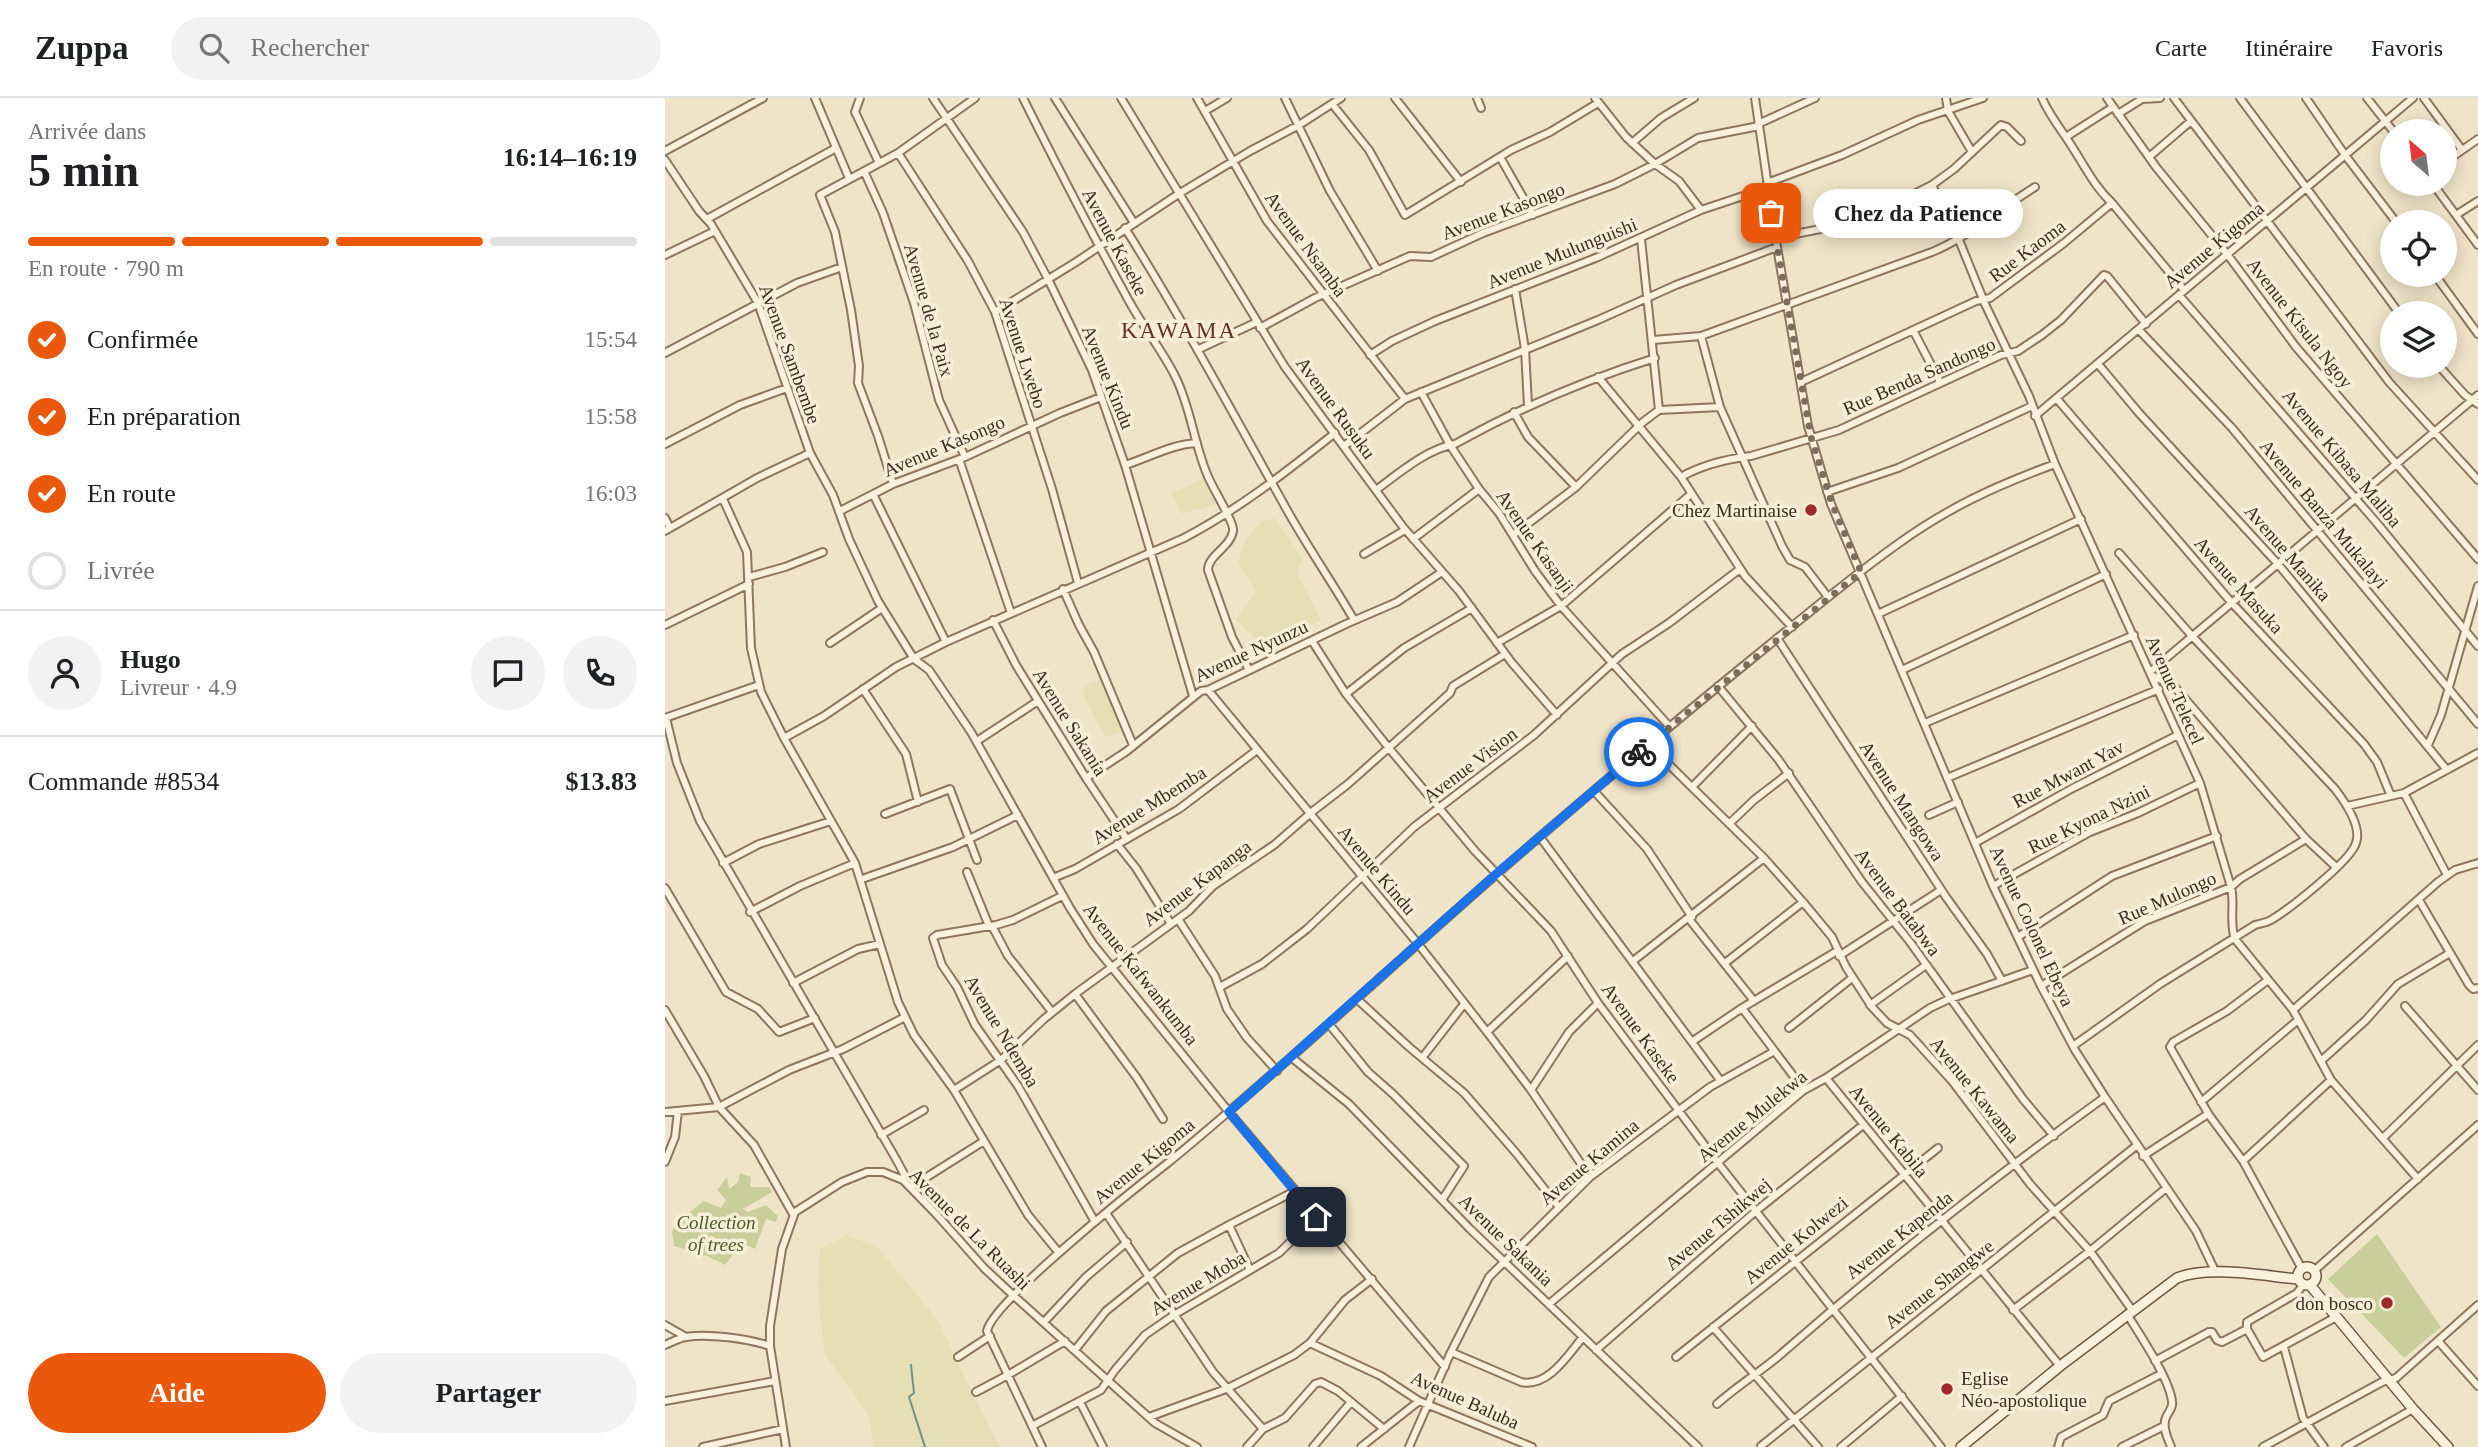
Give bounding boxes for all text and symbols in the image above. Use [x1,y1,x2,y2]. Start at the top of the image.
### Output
search box [171,17,661,80]
icon: search [195,29,233,67]
text: Zuppa [35,30,129,66]
text: Rechercher [251,33,369,62]
text: Carte [2155,35,2207,61]
text: Itinéraire [2245,35,2333,61]
text: Favoris [2371,35,2443,61]
text: Arrivée dans [28,119,146,144]
north arrow [2380,119,2457,196]
map controls [2380,119,2457,378]
text: 16:14–16:19 [503,143,637,172]
text: 5 min [28,145,139,196]
street label: Avenue Kasongo [1439,178,1567,244]
pin [1741,183,1801,243]
street label: Avenue Kaseke [1078,185,1152,299]
street label: Avenue Nsamba [1261,187,1351,301]
callout: Chez da Patience [1813,188,2023,238]
icon: bag [1752,194,1790,232]
street label: Avenue Kigoma [2160,197,2269,293]
text: Chez da Patience [1834,201,2002,226]
button: locate [2380,210,2457,287]
street label: Avenue Mulunguishi [1484,213,1640,293]
street label: Rue Kaoma [1985,215,2070,287]
street label: Avenue de la Paix [900,241,958,379]
street label: Avenue Kisula Ngoy [2243,254,2358,393]
text: En route · 790 m [28,256,184,281]
street label: Avenue Sambembe [755,281,825,427]
street label: Avenue Lwebo [995,295,1051,411]
button: layers [2380,301,2457,378]
district label: KAWAMA [1121,318,1237,343]
icon: check [28,321,66,359]
street label: Avenue Kindu [1078,322,1139,432]
text: Confirmée [87,325,198,354]
text: 15:54 [585,327,637,352]
street label: Rue Benda Sandongo [1840,333,1998,419]
street label: Avenue Rusuku [1292,353,1380,463]
street label: Avenue Kibasa Maliba [2278,385,2406,532]
icon: check [28,398,66,436]
text: En préparation [87,402,241,431]
text: 15:58 [585,404,637,429]
street label: Avenue Kasongo [880,411,1008,481]
street label: Avenue Banza Mukalayi [2256,435,2392,593]
icon: check [28,475,66,513]
text: En route [87,479,176,508]
text: 16:03 [585,481,637,506]
street label: Avenue Kasanji [1492,486,1578,596]
place label: Chez Martinaise [1672,500,1797,521]
street label: Avenue Manika [2241,501,2336,606]
marker: Chez Martinaise [1803,502,1819,518]
street label: Avenue Masuka [2190,532,2288,638]
text: Livrée [87,556,155,585]
street label: Avenue Nyunzu [1191,615,1311,686]
street label: Avenue Telecel [2142,632,2208,748]
button: person [28,636,102,710]
button: chat [471,636,545,710]
button: phone [563,636,637,710]
text: Hugo [120,645,181,674]
street label: Avenue Sakania [1029,664,1112,780]
text: Livreur · 4.9 [120,675,237,700]
courier [1604,717,1674,787]
street label: Avenue Vision [1419,723,1521,807]
icon: bike [1620,733,1658,771]
street label: Rue Mwant Yav [2009,736,2128,812]
street label: Avenue Mangowa [1855,737,1949,865]
street label: Avenue Mbemba [1088,761,1210,848]
text: Commande #8534 [28,767,219,796]
text: $13.83 [566,767,637,796]
street label: Rue Kyona Nzini [2025,780,2153,858]
street label: Avenue Kindu [1334,821,1421,919]
street label: Avenue Kapanga [1139,835,1256,930]
street label: Avenue Colonel Ebeya [1986,842,2079,1010]
street label: Avenue Batabwa [1851,844,1946,960]
street label: Rue Mulongo [2115,867,2219,929]
street label: Avenue Kafwankumba [1079,899,1203,1050]
street label: Avenue Ndemba [960,971,1044,1091]
street label: Avenue Kaseke [1598,979,1684,1087]
street label: Avenue Kawama [1926,1033,2024,1148]
street label: Avenue Mulekwa [1693,1065,1811,1166]
street label: Avenue Kabila [1845,1080,1933,1182]
street label: Avenue Kigoma [1089,1114,1199,1208]
street label: Avenue Kamina [1535,1114,1643,1209]
street label: Avenue de La Ruashi [905,1164,1035,1294]
street label: Avenue Tshikwej [1661,1174,1775,1274]
street label: Avenue Kapenda [1841,1186,1957,1283]
pin [1286,1187,1346,1247]
street label: Avenue Sakania [1455,1190,1558,1291]
street label: Avenue Kolwezi [1740,1192,1852,1288]
icon: home [1297,1198,1335,1236]
park label: Collection of trees [676,1212,756,1255]
street label: Avenue Shangwe [1880,1235,1998,1333]
street label: Avenue Moba [1147,1246,1250,1319]
place label: don bosco [2295,1293,2373,1314]
marker: don bosco [2379,1295,2395,1311]
button: Aide [28,1353,326,1433]
button: Partager [340,1353,637,1433]
street label: Avenue Baluba [1408,1367,1523,1433]
place label: Eglise Néo-apostolique [1961,1368,2087,1411]
marker: Eglise Néo-apostolique [1939,1381,1955,1397]

